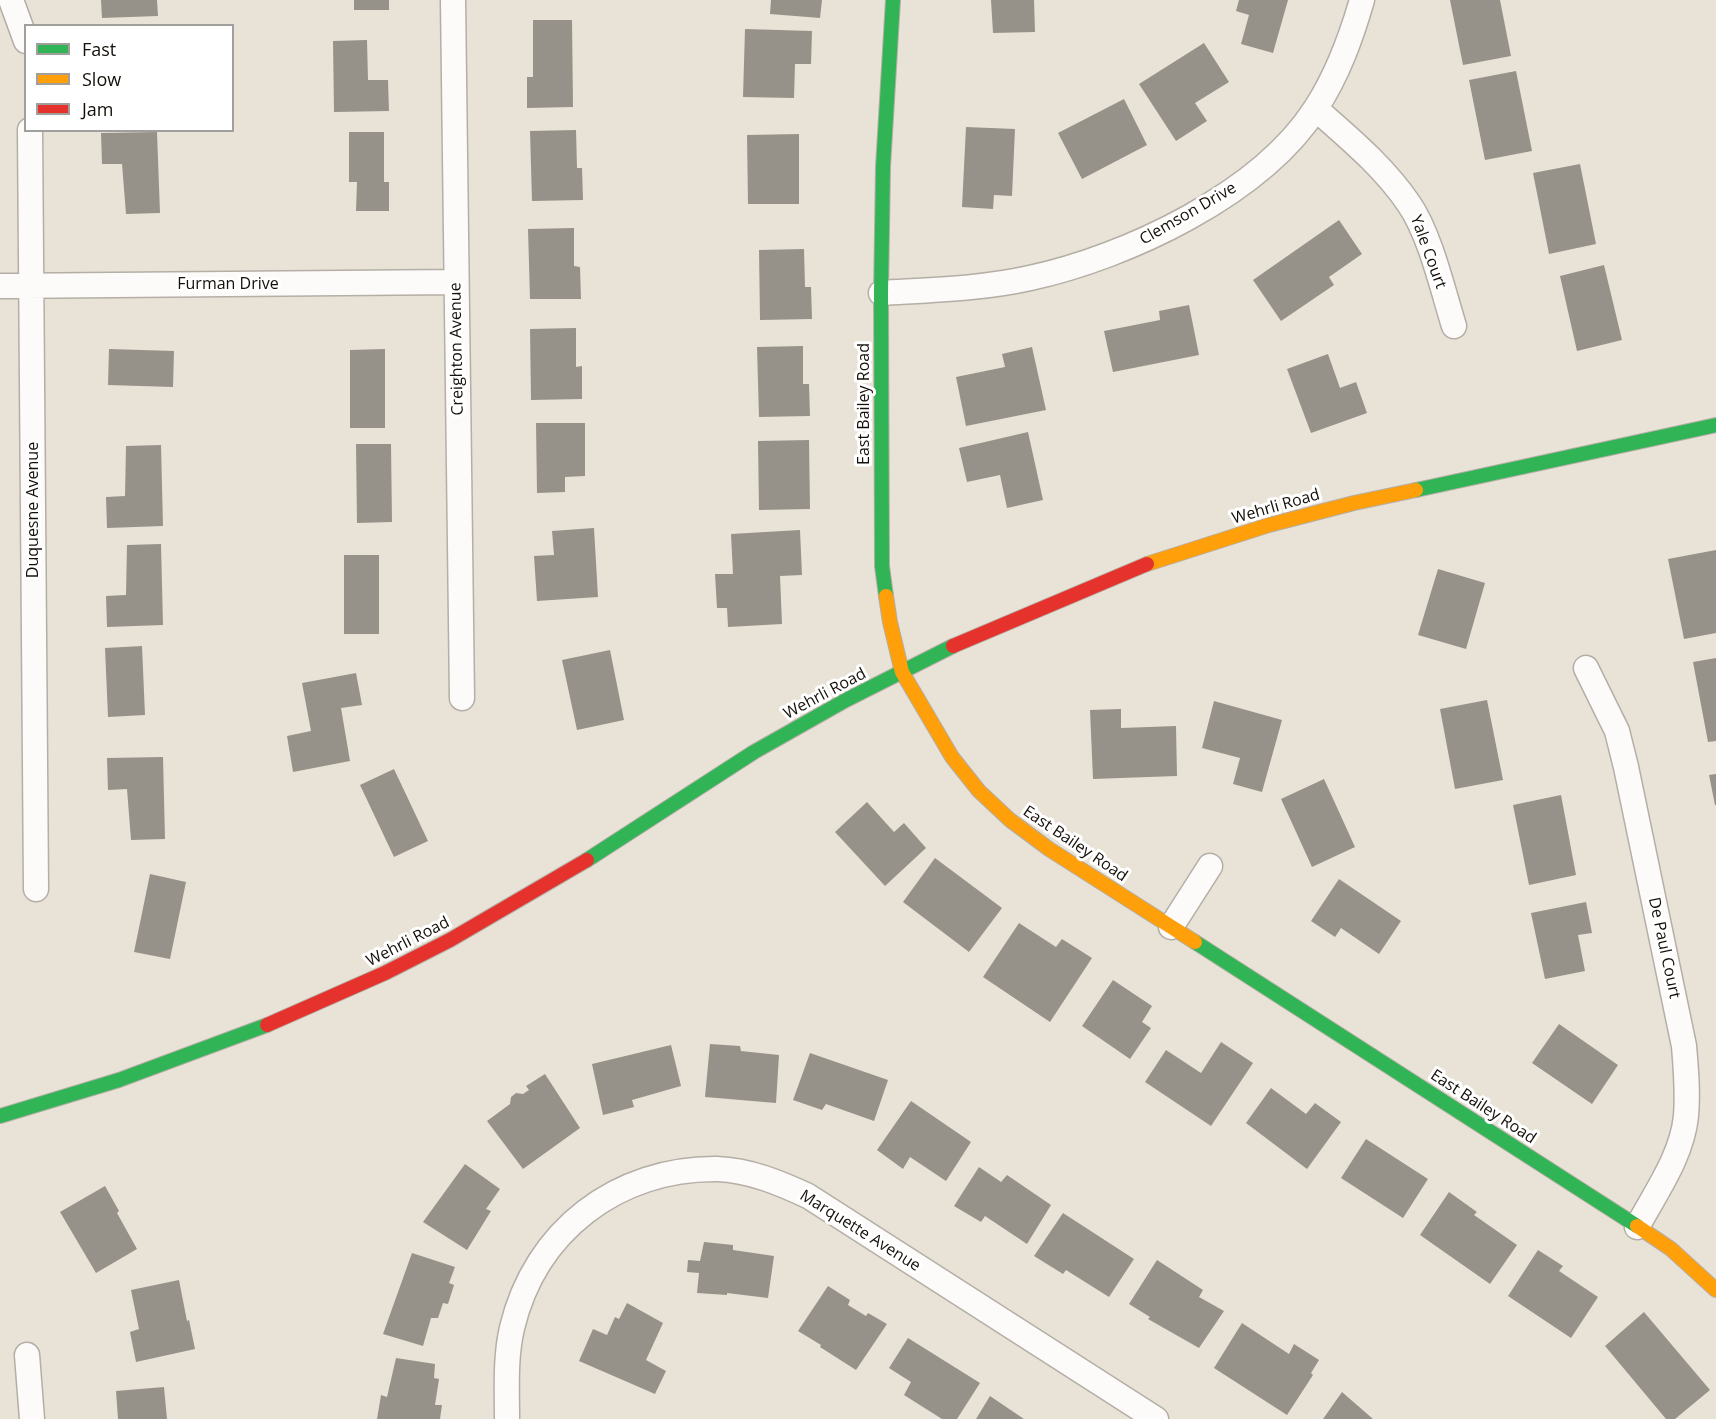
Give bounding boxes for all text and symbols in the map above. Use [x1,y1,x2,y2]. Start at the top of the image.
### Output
legend [24,24,234,132]
text: Fast [82,37,116,61]
text: Slow [82,67,121,91]
text: Jam [82,97,114,121]
street label: Clemson Drive [1136,179,1240,249]
street label: Yale Court [1406,213,1450,291]
street label: Furman Drive [177,274,279,294]
street label: Creighton Avenue [446,282,468,416]
street label: East Bailey Road [854,343,874,465]
street label: Duquesne Avenue [23,442,43,578]
street label: Wehrli Road [1230,485,1322,529]
street label: Wehrli Road [781,664,869,724]
street label: East Bailey Road [1019,802,1131,886]
street label: De Paul Court [1644,896,1684,1000]
street label: Wehrli Road [363,913,453,971]
street label: East Bailey Road [1427,1066,1539,1148]
street label: Marquette Avenue [796,1186,924,1276]

